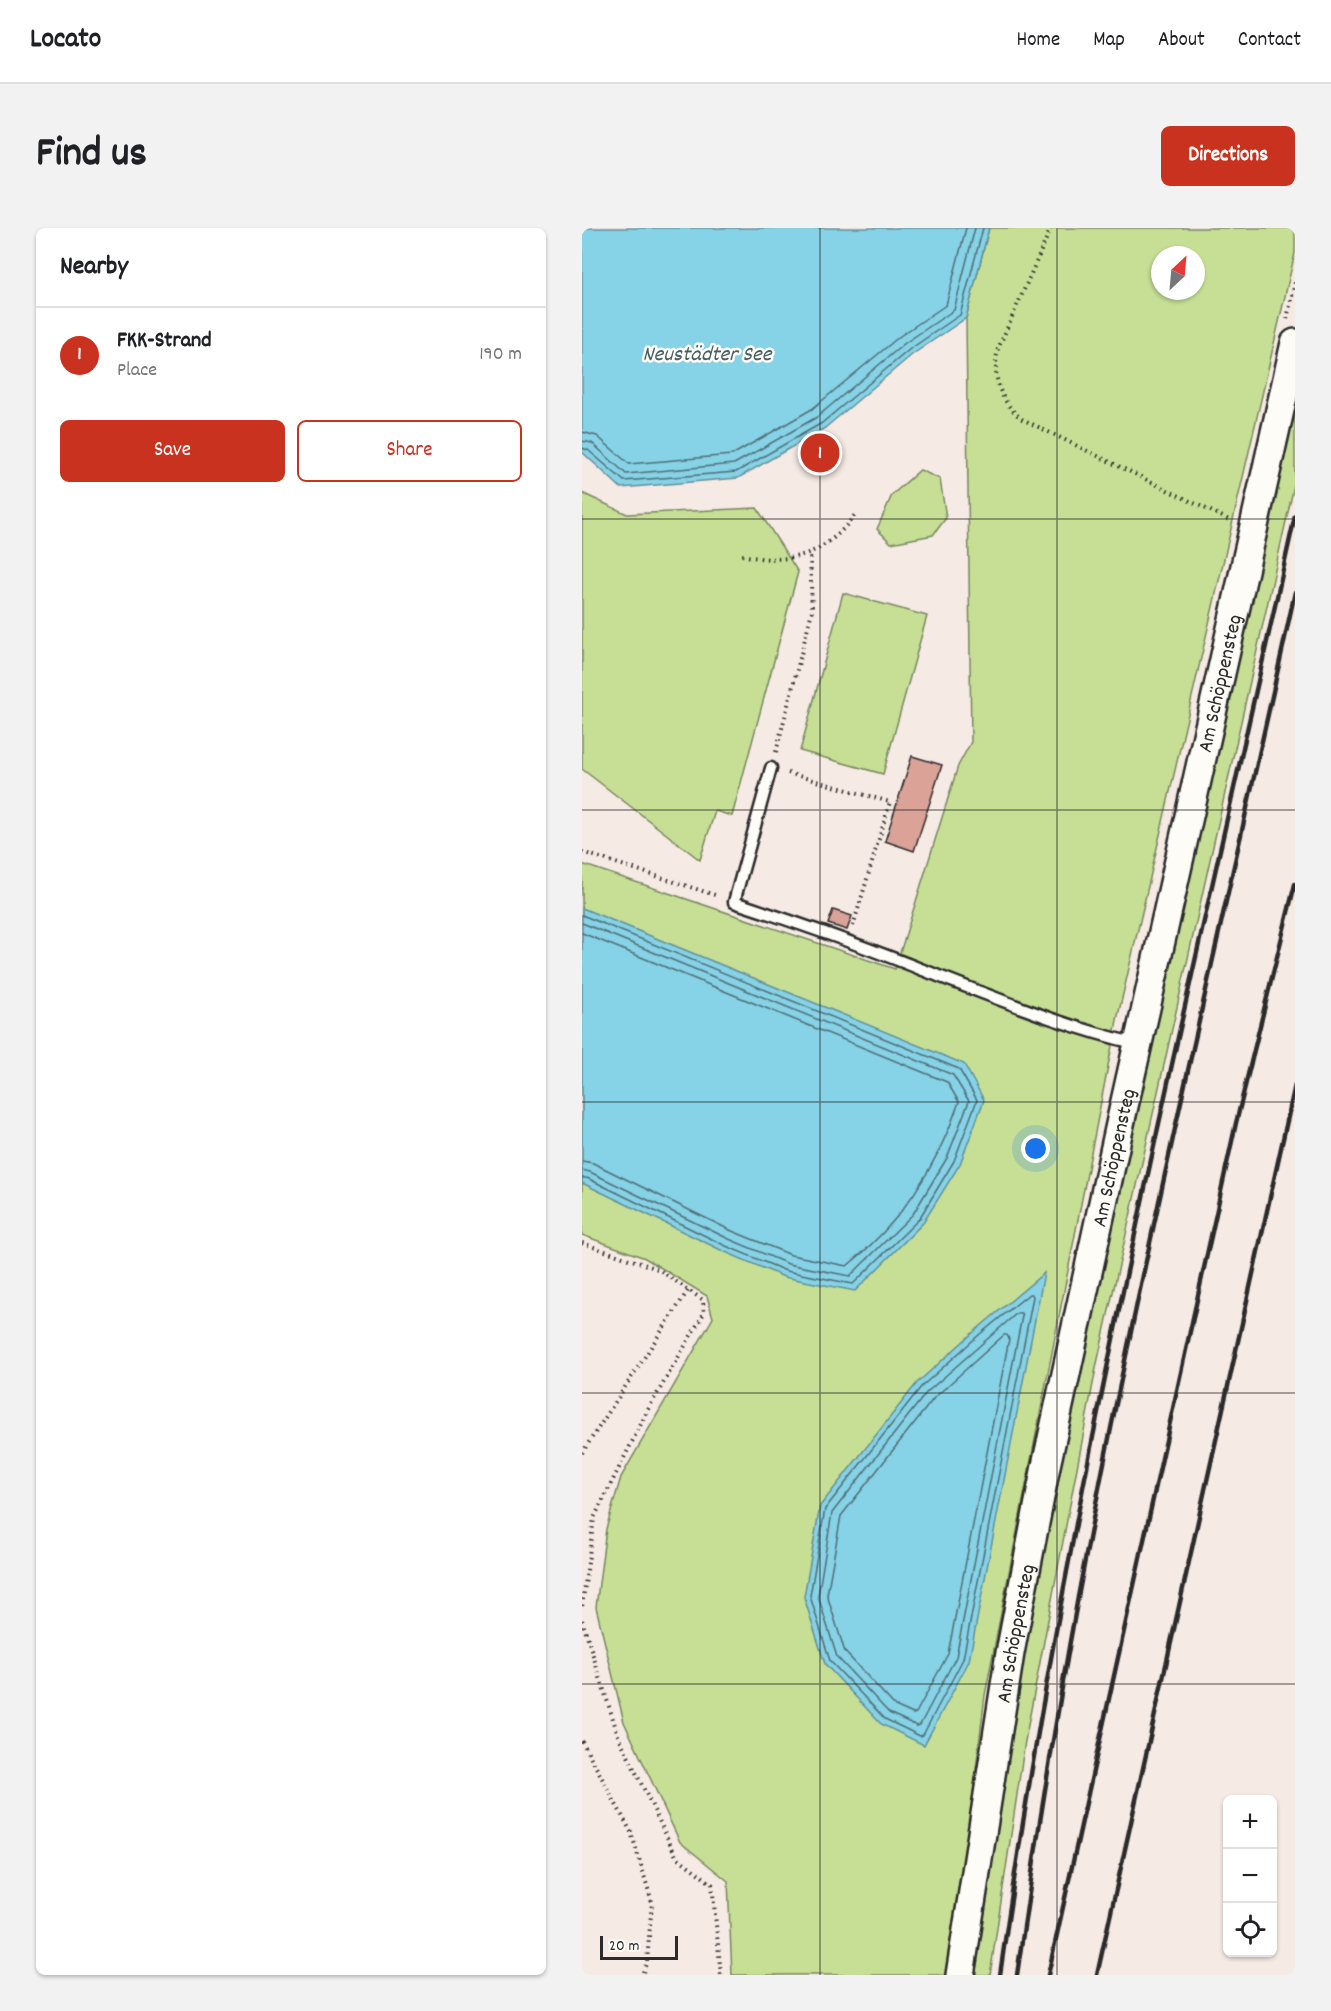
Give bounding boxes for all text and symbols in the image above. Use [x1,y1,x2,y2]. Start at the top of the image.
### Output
text: Locato [30,21,101,61]
text: Home [1016,26,1060,56]
text: Map [1093,26,1125,56]
text: About [1158,26,1205,56]
text: Contact [1238,26,1301,56]
text: Find us [36,126,147,186]
button: Directions [1161,126,1295,186]
north arrow [1151,246,1205,300]
text: Nearby [60,249,128,286]
text: FKK-Strand [117,326,211,357]
water label: Neustädter See [643,340,773,371]
text: 1 [77,341,82,369]
text: 190 m [479,341,522,369]
text: Place [117,357,157,385]
button: Save [60,420,285,482]
button: Share [297,420,522,482]
pin: 1 [800,430,840,476]
street label: Am Schöppensteg [1192,612,1252,756]
street label: Am Schöppensteg [1086,1086,1145,1230]
your location [1021,1134,1050,1163]
street label: Am Schöppensteg [990,1562,1045,1705]
map controls [1223,1795,1277,1957]
button: + [1223,1795,1277,1849]
button: − [1223,1849,1277,1903]
button: locate [1223,1903,1277,1957]
scale bar [600,1933,678,1960]
text: 20 m [609,1935,639,1958]

